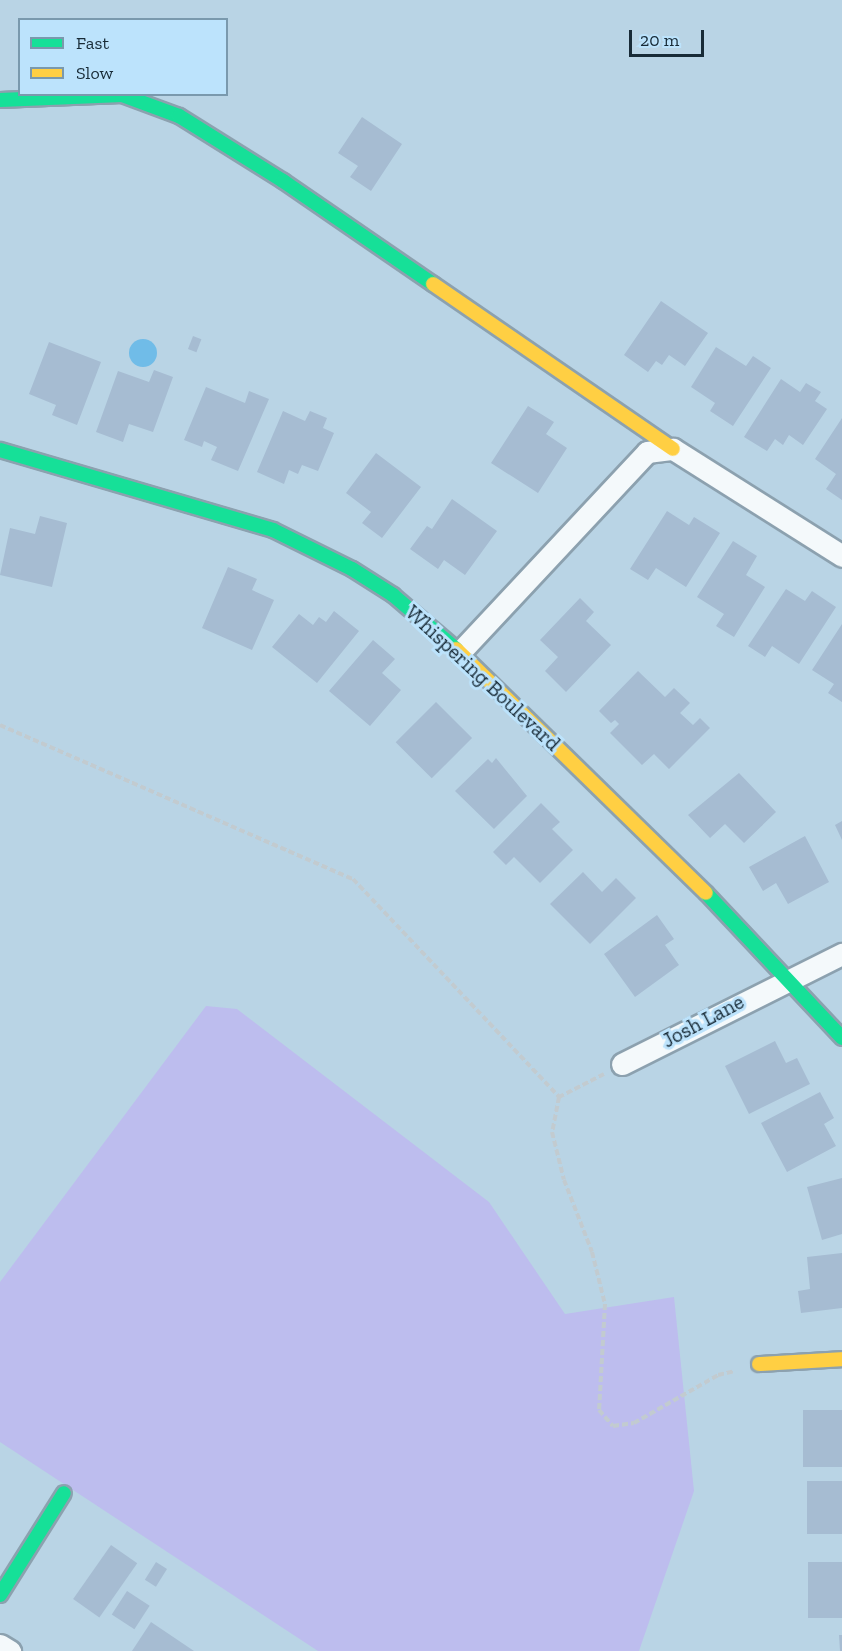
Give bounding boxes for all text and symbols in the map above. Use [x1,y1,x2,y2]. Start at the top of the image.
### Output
legend [18,18,228,96]
scale bar [632,18,707,56]
text: 20 m [640,29,679,51]
text: Fast [76,32,109,54]
text: Slow [76,62,113,84]
street label: Whispering Boulevard [400,600,566,756]
street label: Josh Lane [658,989,748,1053]

